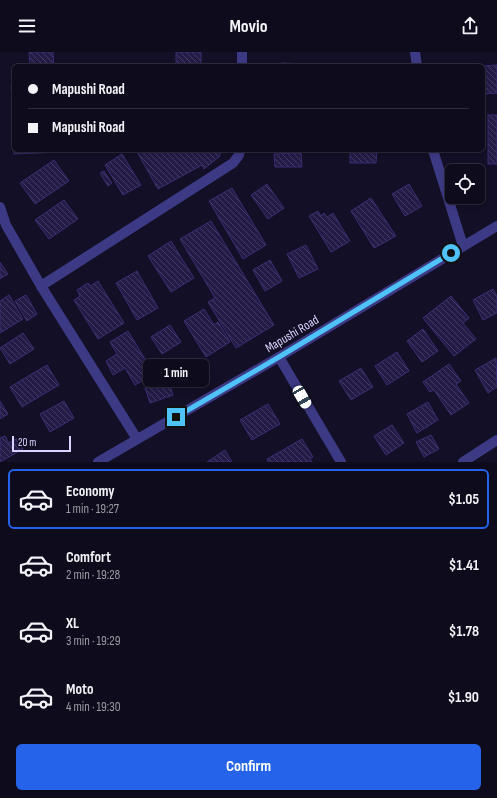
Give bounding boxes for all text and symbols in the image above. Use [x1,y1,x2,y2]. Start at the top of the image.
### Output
icon: menu [16,15,38,37]
icon: share [459,15,481,37]
text: Movio [229,16,268,37]
text: Mapushi Road [52,80,125,99]
text: Mapushi Road [52,118,125,137]
map controls [445,164,485,204]
button: locate [445,164,485,204]
route start [442,244,460,262]
street label: Mapushi Road [262,312,322,356]
callout: 1 min [143,359,209,387]
text: 1 min [164,365,188,381]
car [291,384,313,410]
route end [167,408,185,426]
scale bar [12,434,71,453]
text: 20 m [18,436,36,449]
icon: car [18,481,54,517]
text: Economy [66,482,115,501]
text: $1.05 [448,490,479,509]
text: 1 min · 19:27 [66,501,119,517]
icon: car [18,547,54,583]
text: Comfort [66,548,111,567]
text: $1.41 [449,556,479,575]
text: 2 min · 19:28 [66,567,120,583]
icon: car [18,613,54,649]
text: XL [66,614,79,633]
text: $1.78 [449,622,479,641]
text: 3 min · 19:29 [66,633,120,649]
icon: car [18,679,54,715]
text: Moto [66,680,93,699]
text: $1.90 [448,688,479,707]
text: 4 min · 19:30 [66,699,121,715]
button: Confirm [16,744,481,790]

